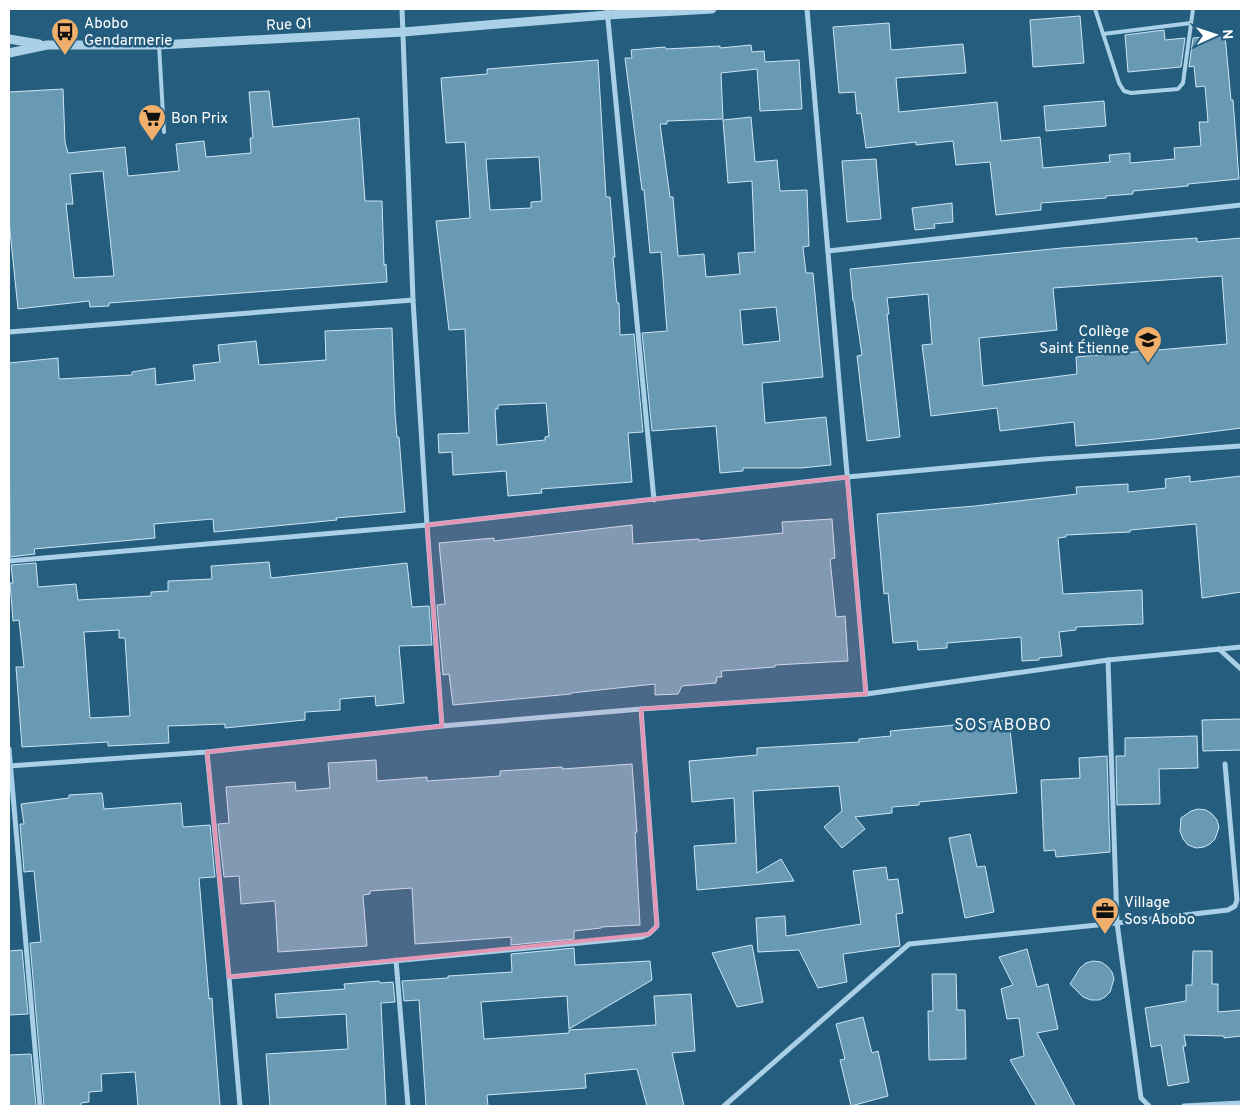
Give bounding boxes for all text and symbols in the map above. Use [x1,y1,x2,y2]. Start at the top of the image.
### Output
north arrow [1190,10,1240,60]
place label: Abobo Gendarmerie [84,15,172,51]
street label: Rue Q1 [265,15,313,36]
bus stop icon: Abobo Gendarmerie [50,17,80,56]
text: N [1218,29,1235,40]
supermarket icon: Bon Prix [137,103,167,142]
place label: Bon Prix [171,110,228,129]
place label: Collège Saint Étienne [1039,323,1129,359]
school or university icon: Collège Saint Étienne [1133,325,1163,364]
district label: SOS ABOBO [954,716,1052,736]
place label: Village Sos Abobo [1124,894,1195,930]
office icon: Village Sos Abobo [1090,896,1120,935]

